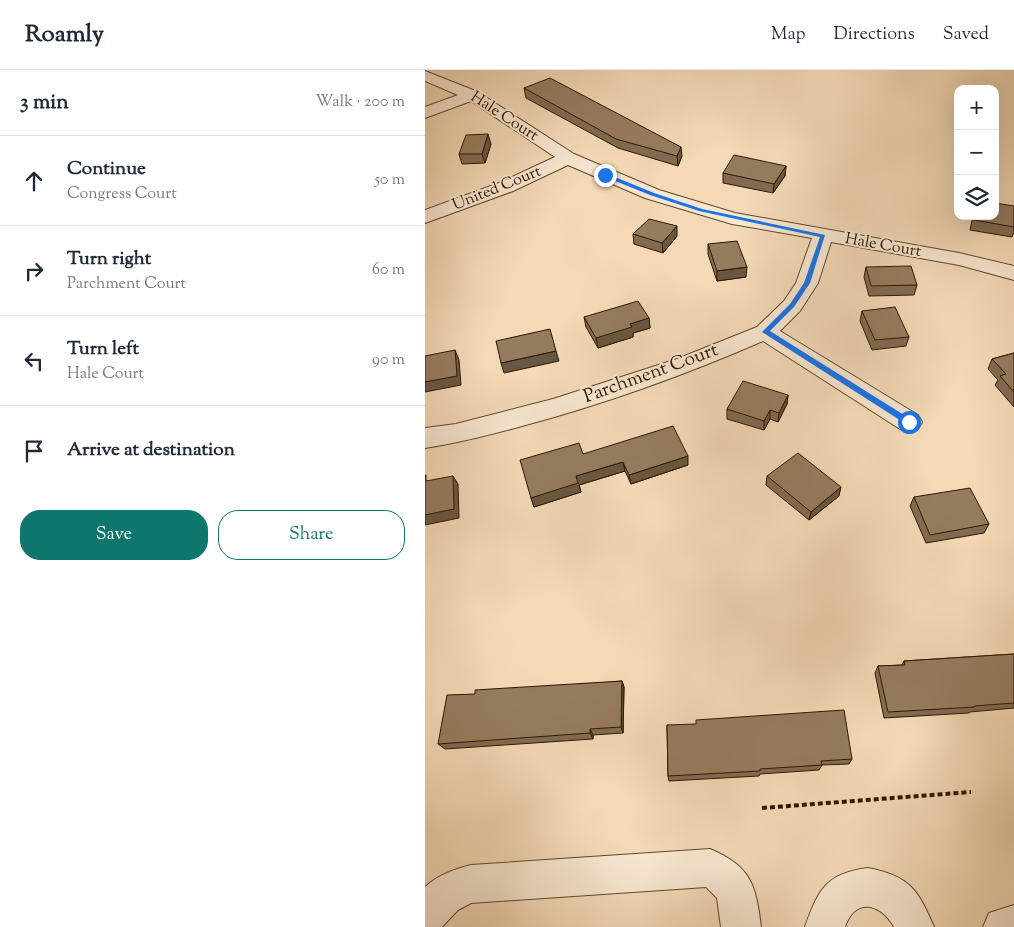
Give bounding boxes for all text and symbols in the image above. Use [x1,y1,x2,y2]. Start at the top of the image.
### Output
text: Roamly [25,18,104,52]
text: Map [771,22,806,48]
text: Directions [834,22,915,48]
text: Saved [943,22,989,48]
map controls [954,85,999,220]
button: + [954,85,999,130]
street label: Hale Court [465,86,543,148]
text: 3 min [20,88,69,118]
text: Walk · 200 m [316,91,405,114]
button: − [954,130,999,175]
text: Continue [67,156,146,183]
street label: United Court [449,160,545,217]
route end [594,164,617,187]
icon: ahead [20,167,48,195]
text: 50 m [374,169,405,192]
button: layers [954,175,999,220]
text: Congress Court [67,183,177,206]
street label: Hale Court [843,228,923,264]
text: Turn right [67,246,151,273]
icon: right [20,257,48,285]
text: 60 m [372,259,405,282]
text: Parchment Court [67,273,186,296]
text: Turn left [67,336,139,363]
street label: Parchment Court [580,337,723,411]
icon: left [20,347,48,375]
text: 90 m [372,349,405,372]
text: Hale Court [67,363,144,386]
route start [898,411,921,434]
icon: arrive [20,437,48,465]
text: Arrive at destination [67,437,235,464]
button: Save [20,510,208,560]
button: Share [218,510,405,560]

